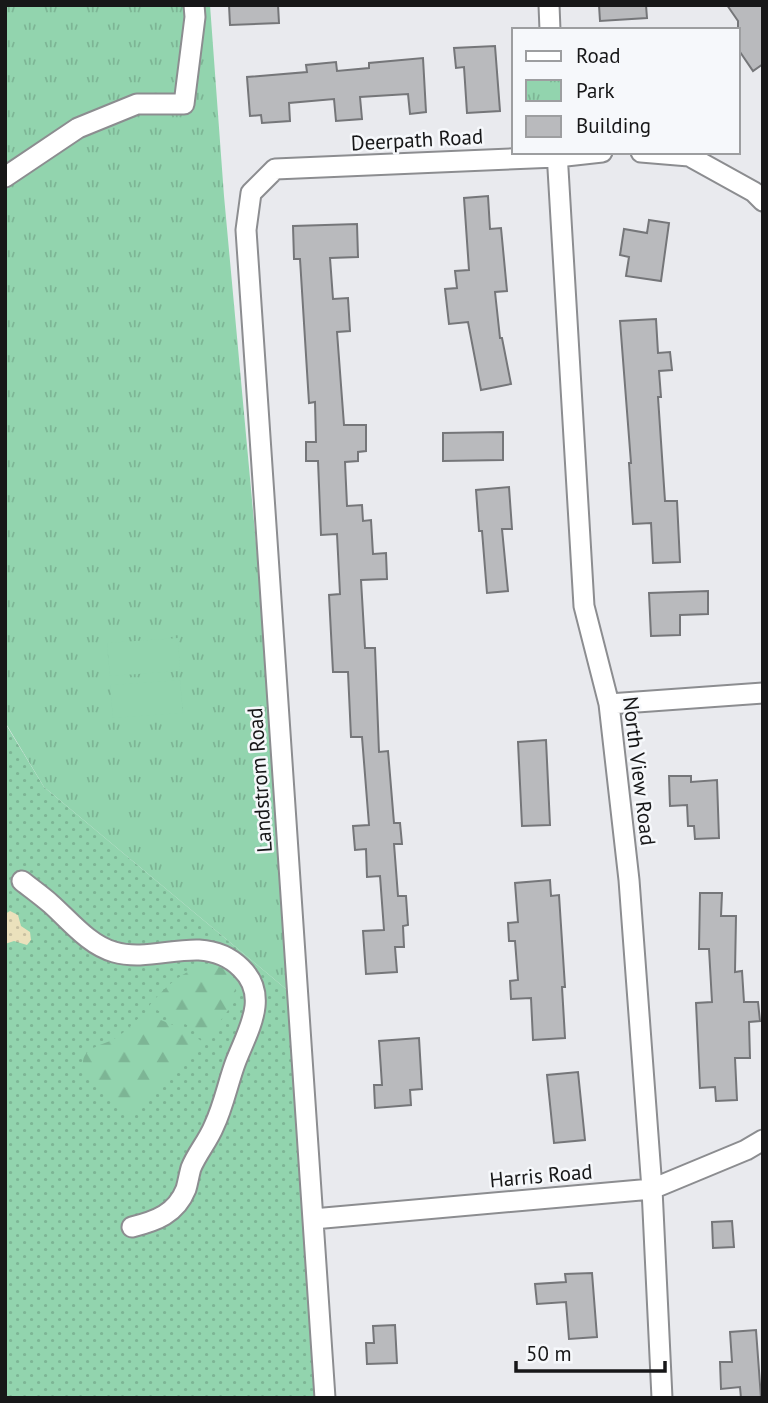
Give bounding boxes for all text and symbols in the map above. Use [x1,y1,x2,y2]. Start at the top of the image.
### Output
legend [512,28,740,154]
text: Road [576,42,620,69]
text: Park [576,77,615,104]
text: Building [576,112,651,139]
street label: Deerpath Road [350,123,484,156]
street label: North View Road [617,695,662,847]
street label: Landstrom Road [241,707,278,853]
street label: Harris Road [488,1158,594,1193]
scale bar [516,1330,665,1374]
text: 50 m [526,1340,572,1367]

